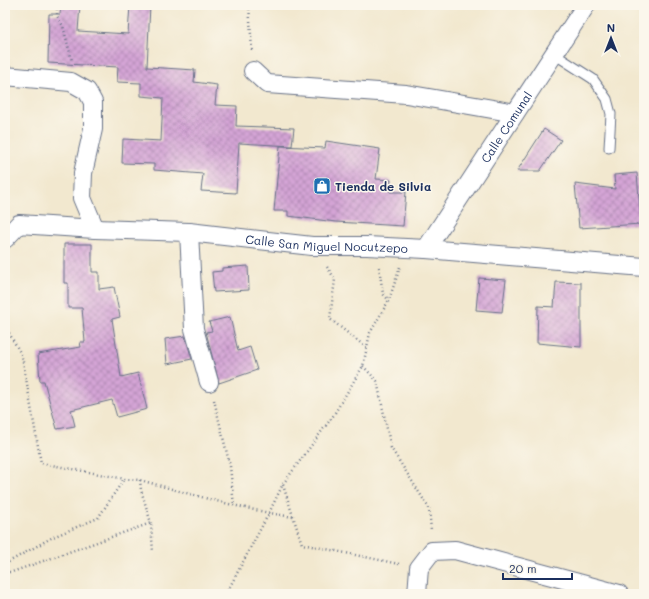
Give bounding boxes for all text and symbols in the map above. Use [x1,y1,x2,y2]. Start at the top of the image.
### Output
north arrow [591,18,631,58]
text: N [607,20,615,35]
street label: Calle Comunal [477,88,535,166]
shop icon: Tienda de Silvia [312,176,332,196]
place label: Tienda de Silvia [335,178,431,194]
street label: Calle San Miguel Nocutzepo [245,230,408,256]
scale bar [503,555,572,581]
text: 20 m [509,560,537,576]

